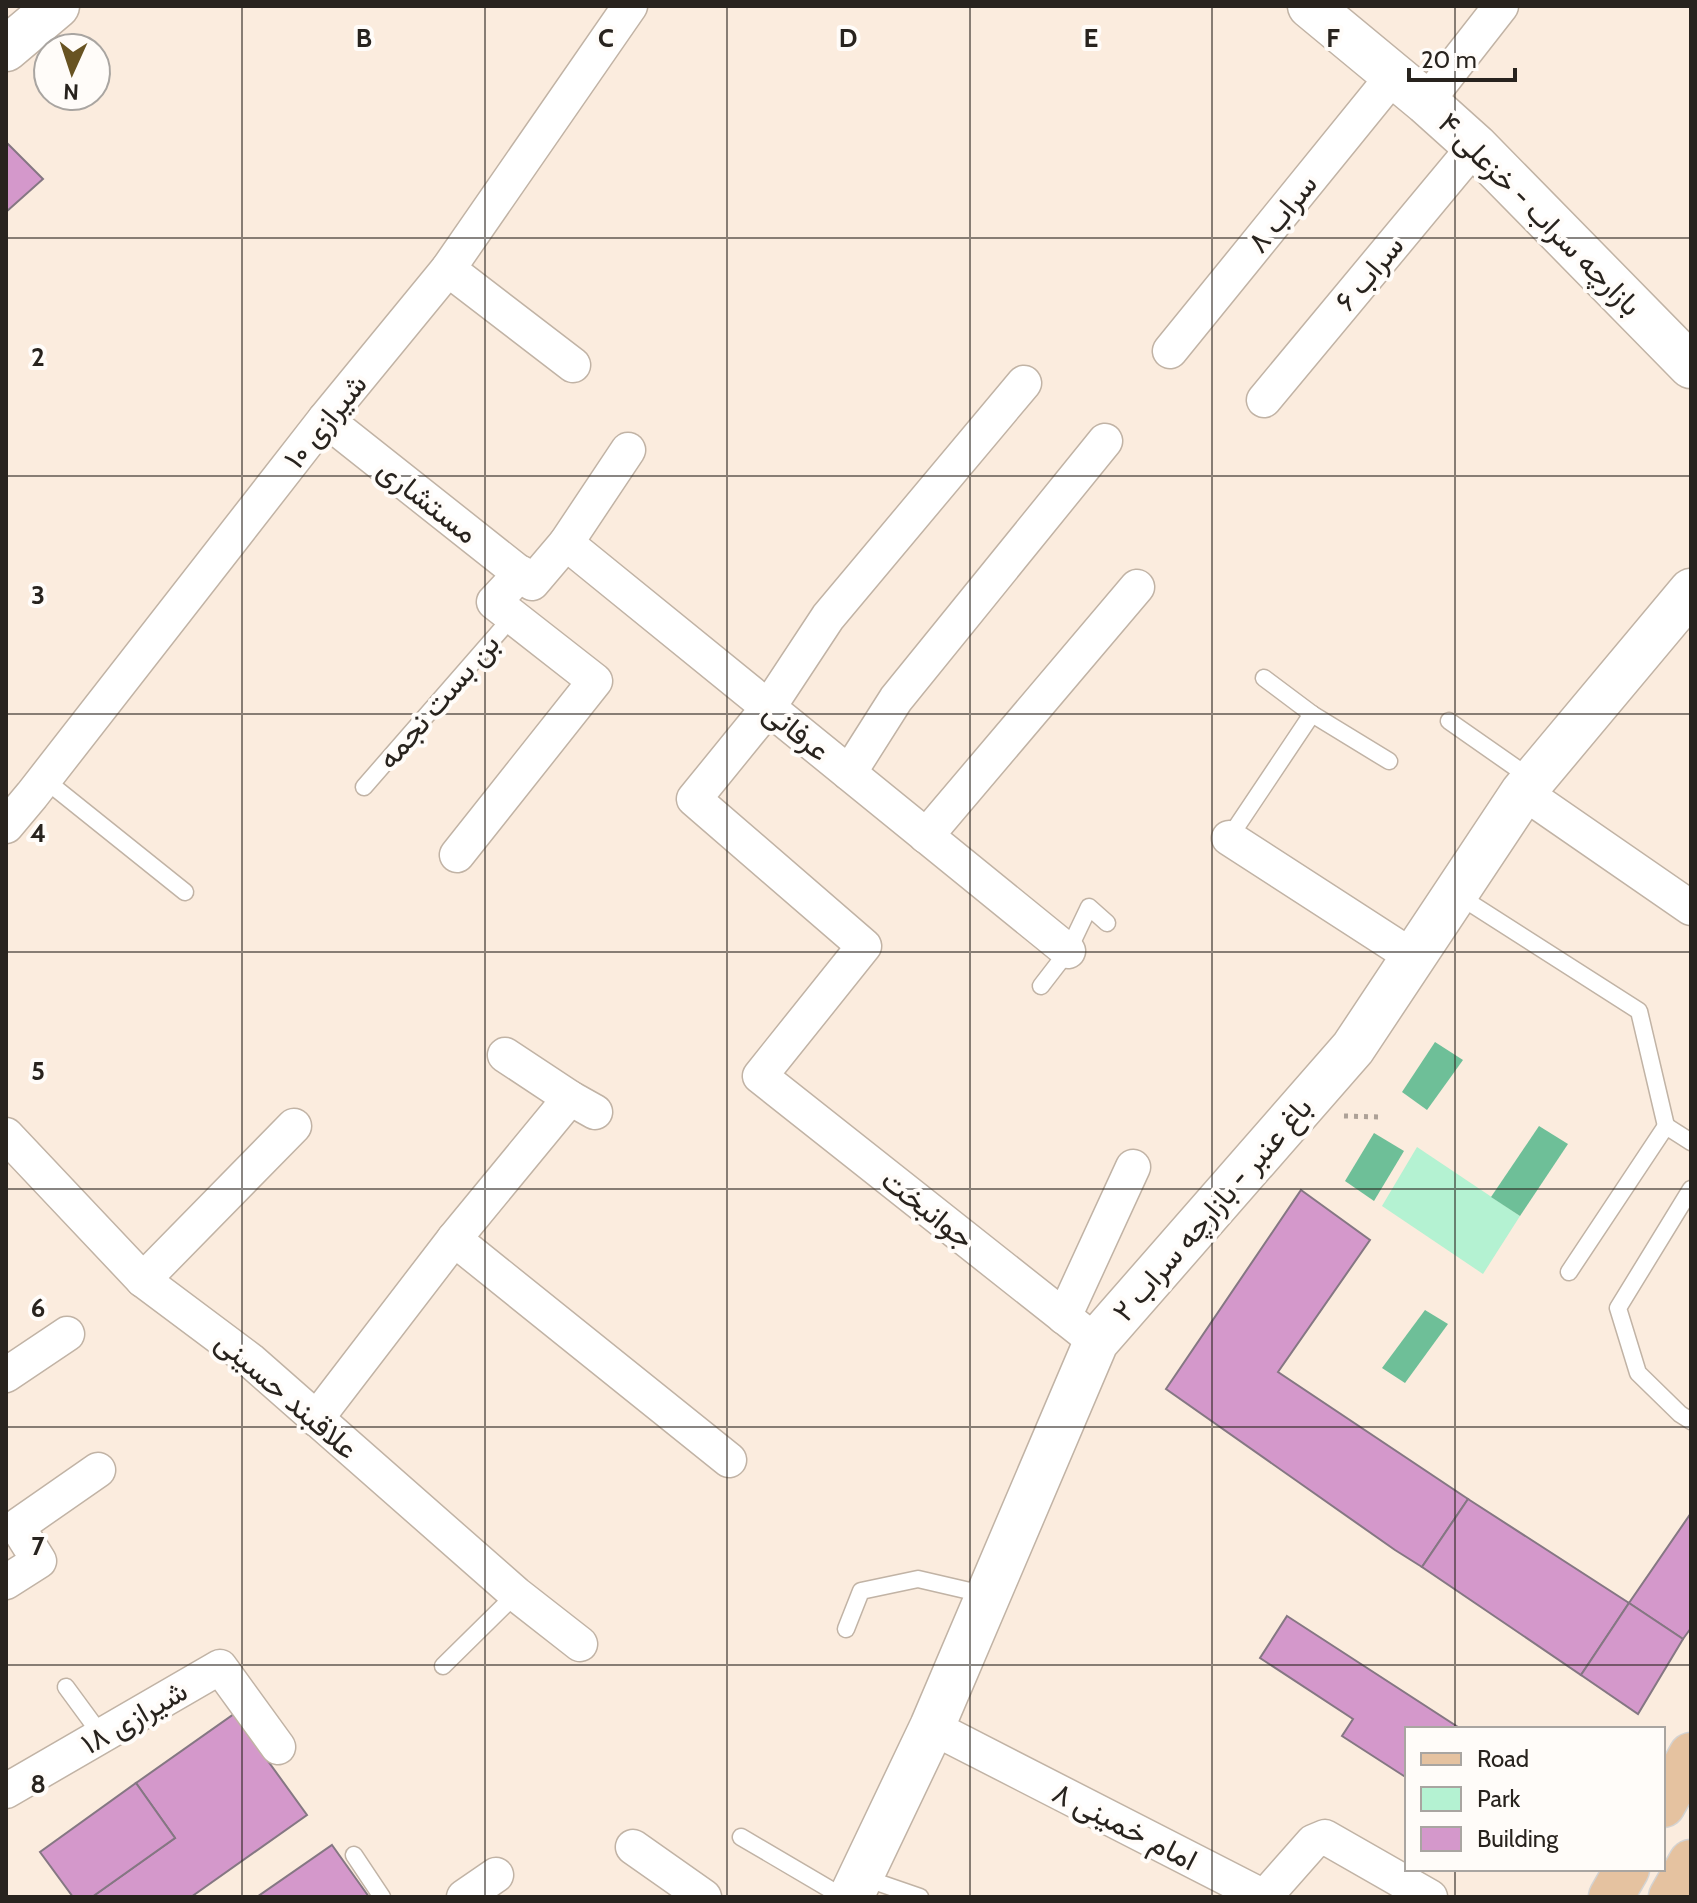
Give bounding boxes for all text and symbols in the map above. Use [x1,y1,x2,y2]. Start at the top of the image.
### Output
text: B [356,22,372,54]
text: C [598,22,614,54]
text: D [839,22,857,54]
text: E [1084,22,1098,54]
text: F [1326,22,1340,54]
north arrow [32,32,112,112]
scale bar [1409,32,1515,82]
text: 20 m [1421,45,1477,74]
text: N [63,78,79,105]
street label: بازارچه سراب - خزعلی ۴ [1429,105,1649,325]
street label: سراب ۸ [1239,166,1325,260]
street label: سراب ۶ [1327,227,1411,319]
text: 2 [31,341,45,373]
street label: شیرازی ۱۰ [276,366,374,476]
street label: مستشاری [371,450,485,552]
text: 3 [31,579,45,611]
street label: بن بست نجمه [369,626,507,776]
street label: عرفانی [756,693,838,769]
text: 4 [30,817,46,849]
text: 5 [31,1055,45,1087]
street label: باغ عنبر - بازارچه سراب ۲ [1104,1089,1321,1330]
street label: جوانبخت [874,1161,982,1257]
text: 6 [31,1292,45,1324]
street label: علاقبند حسینی [208,1323,366,1467]
text: 7 [31,1530,45,1562]
street label: شیرازی ۱۸ [74,1672,194,1762]
legend [1405,1727,1665,1871]
text: Road [1477,1744,1529,1773]
text: 8 [30,1768,46,1800]
street label: امام خمینی ۸ [1046,1774,1204,1879]
text: Park [1477,1784,1520,1813]
text: Building [1477,1824,1559,1853]

